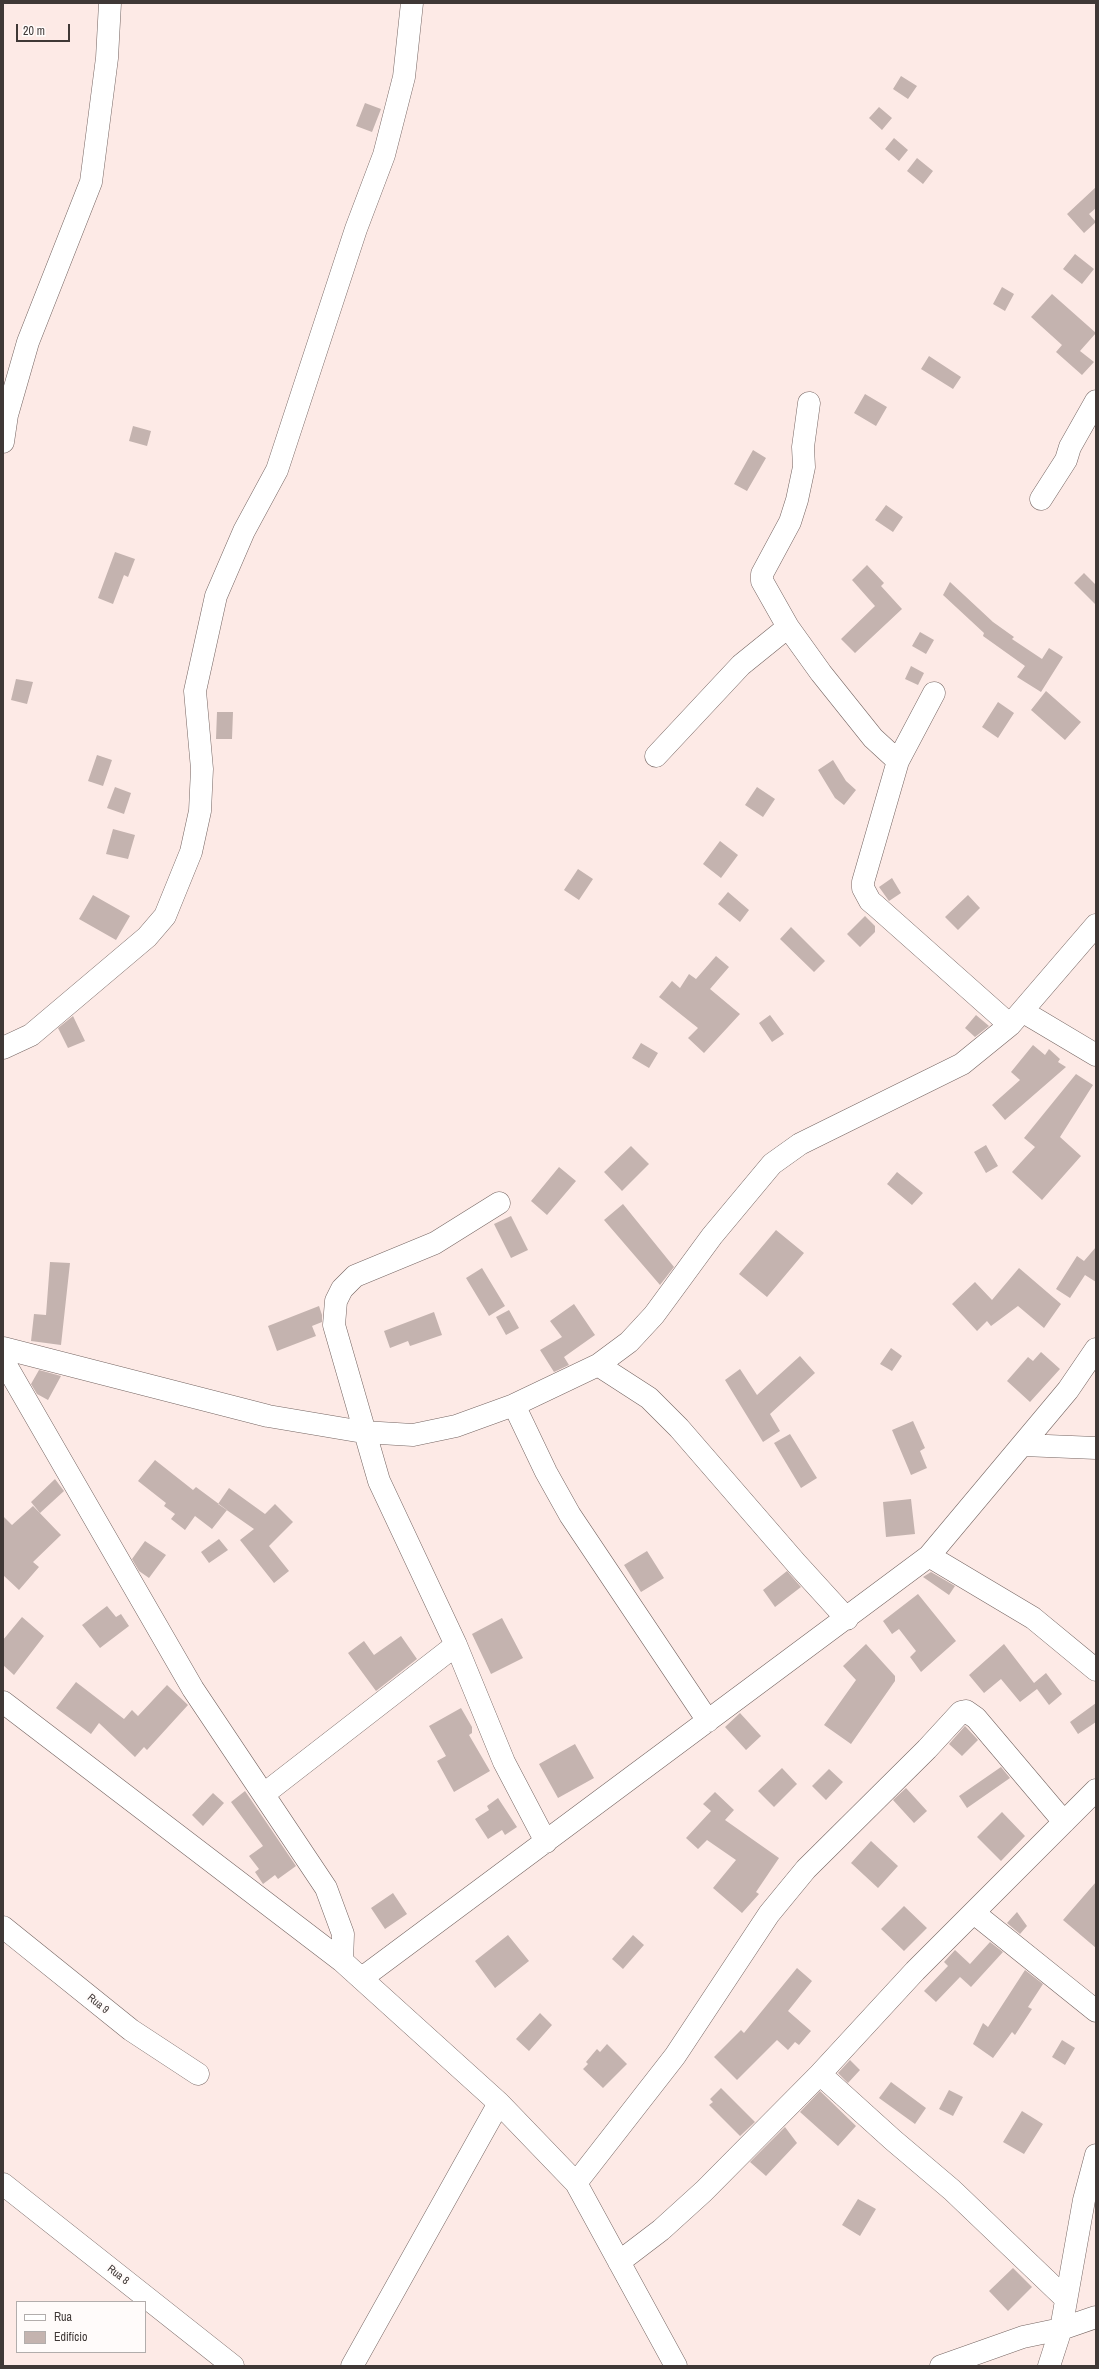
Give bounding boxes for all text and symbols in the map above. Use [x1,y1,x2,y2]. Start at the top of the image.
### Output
scale bar [18,16,72,42]
text: 20 m [23,23,45,39]
street label: Rua 9 [84,1991,112,2017]
street label: Rua 8 [104,2262,132,2288]
legend [16,2301,146,2353]
text: Rua [54,2309,72,2325]
text: Edifício [54,2329,87,2345]

